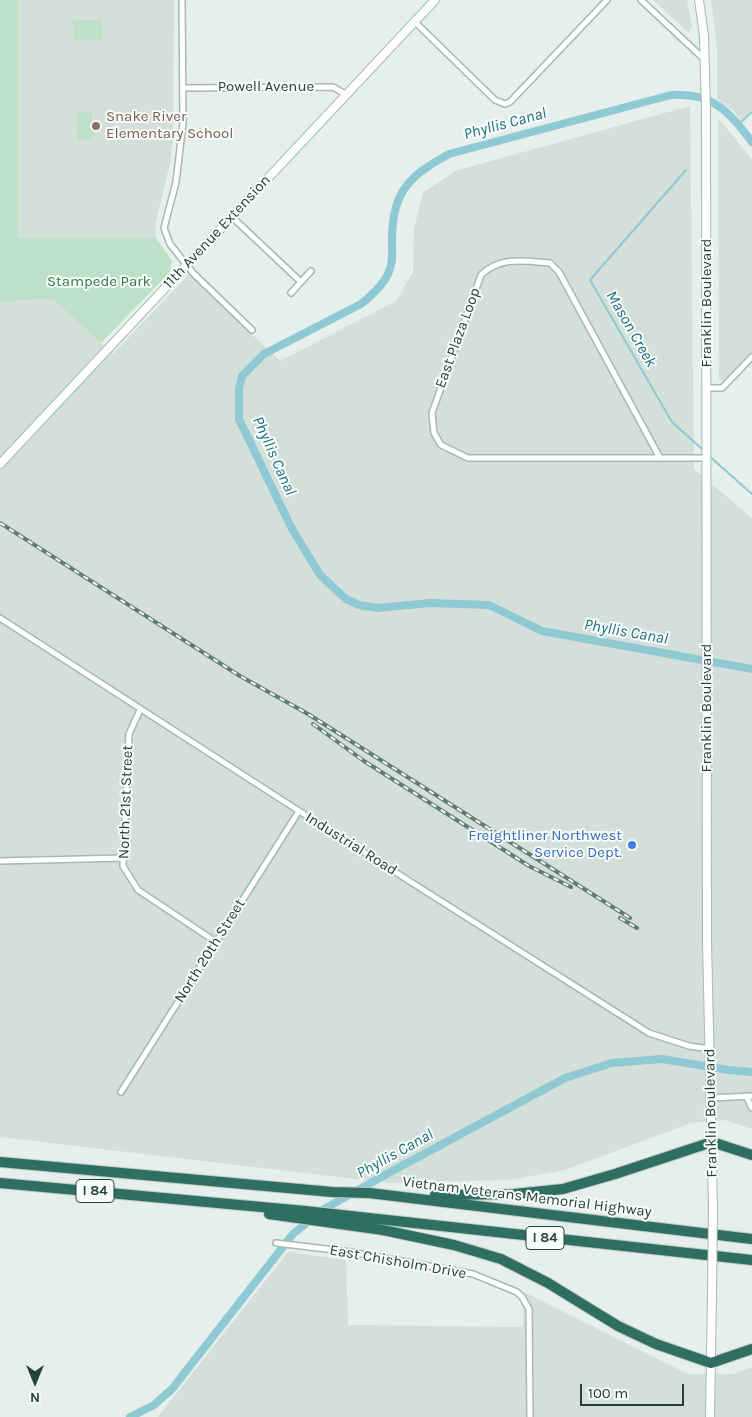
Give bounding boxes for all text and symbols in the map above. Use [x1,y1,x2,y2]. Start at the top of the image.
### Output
street label: Powell Avenue [218,78,314,96]
water label: Phyllis Canal [462,104,548,144]
place label: Snake River Elementary School [106,108,233,143]
marker: Snake River Elementary School [90,120,102,132]
street label: 11th Avenue Extension [160,171,274,293]
street label: Franklin Boulevard [698,239,716,367]
park label: Stampede Park [47,273,151,291]
street label: East Plaza Loop [431,285,485,391]
water label: Mason Creek [601,287,661,371]
water label: Phyllis Canal [248,413,300,499]
water label: Phyllis Canal [583,615,669,649]
street label: Franklin Boulevard [698,644,716,772]
street label: North 21st Street [115,745,137,859]
street label: Industrial Road [302,808,400,880]
place label: Freightliner Northwest Service Dept. [468,827,622,862]
marker: Freightliner Northwest Service Dept. [626,839,638,851]
street label: North 20th Street [171,896,249,1006]
street label: Franklin Boulevard [701,1048,721,1178]
water label: Phyllis Canal [353,1125,437,1183]
street label: Vietnam Veterans Memorial Highway [401,1173,653,1221]
road number: I 84 [76,1180,114,1202]
road number: I 84 [526,1226,564,1250]
street label: East Chisholm Drive [328,1241,468,1283]
north arrow [10,1357,60,1407]
scale bar [582,1374,686,1406]
text: 100 m [588,1384,628,1402]
text: N [30,1389,40,1406]

